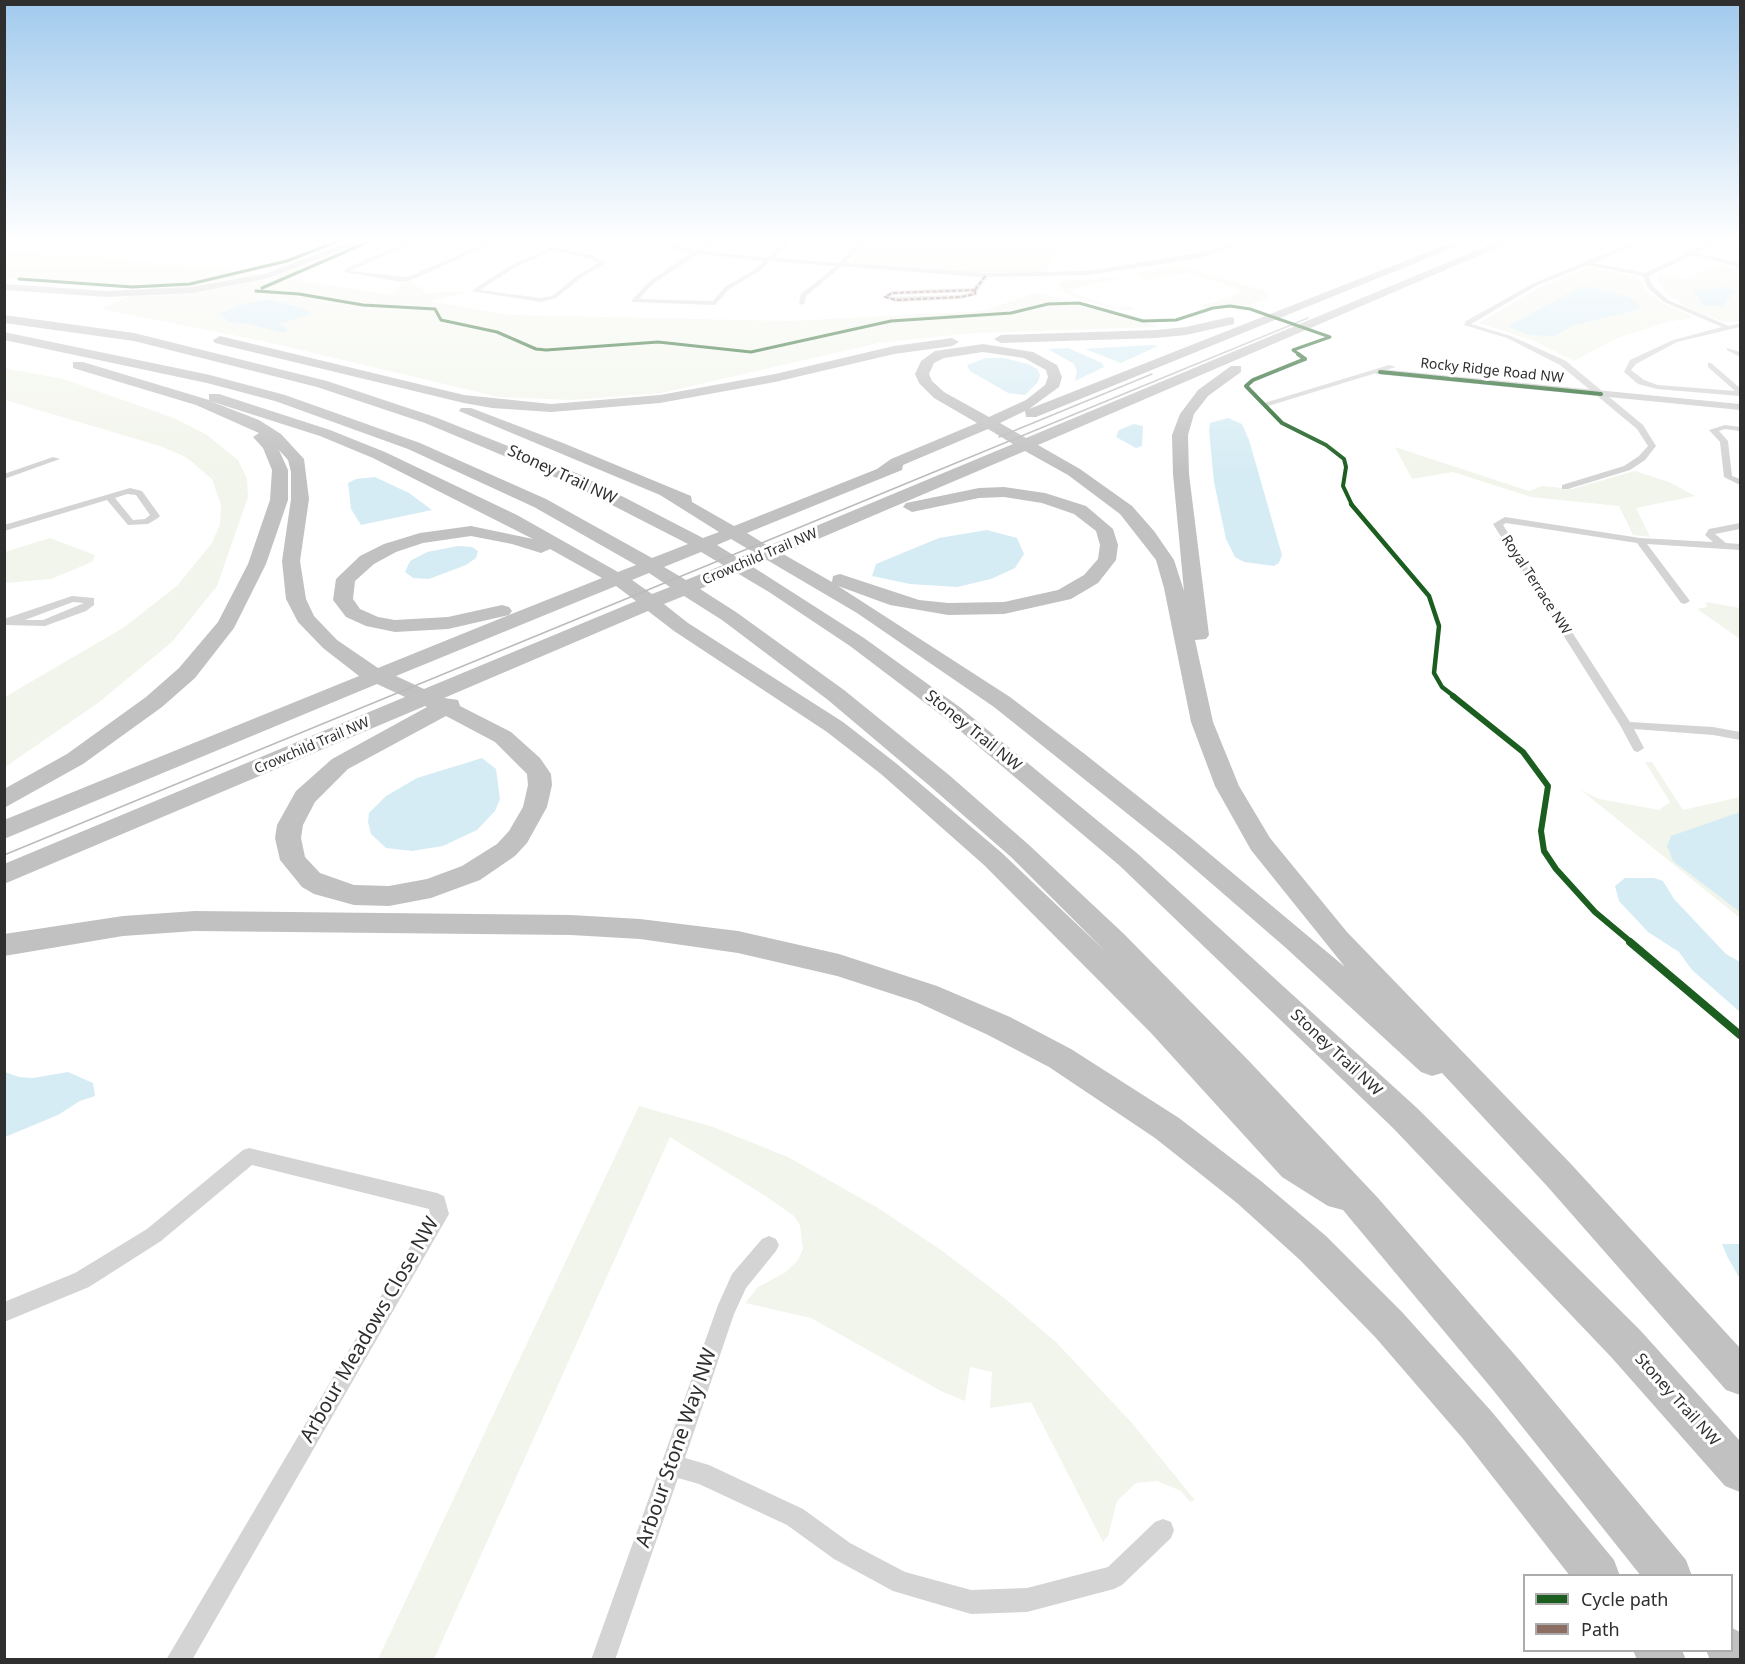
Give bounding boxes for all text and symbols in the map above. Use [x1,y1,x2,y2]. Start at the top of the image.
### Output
street label: Rocky Ridge Road NW [1419,355,1565,387]
street label: Stoney Trail NW [504,441,620,509]
street label: Crowchild Trail NW [700,525,820,589]
street label: Royal Terrace NW [1498,532,1574,638]
street label: Stoney Trail NW [921,686,1025,776]
street label: Crowchild Trail NW [252,714,372,778]
street label: Stoney Trail NW [1286,1006,1386,1100]
street label: Arbour Meadows Close NW [296,1213,444,1447]
street label: Arbour Stone Way NW [632,1345,722,1551]
street label: Stoney Trail NW [1630,1350,1724,1450]
legend [1523,1574,1733,1652]
text: Cycle path [1581,1587,1668,1611]
text: Path [1581,1617,1620,1641]

